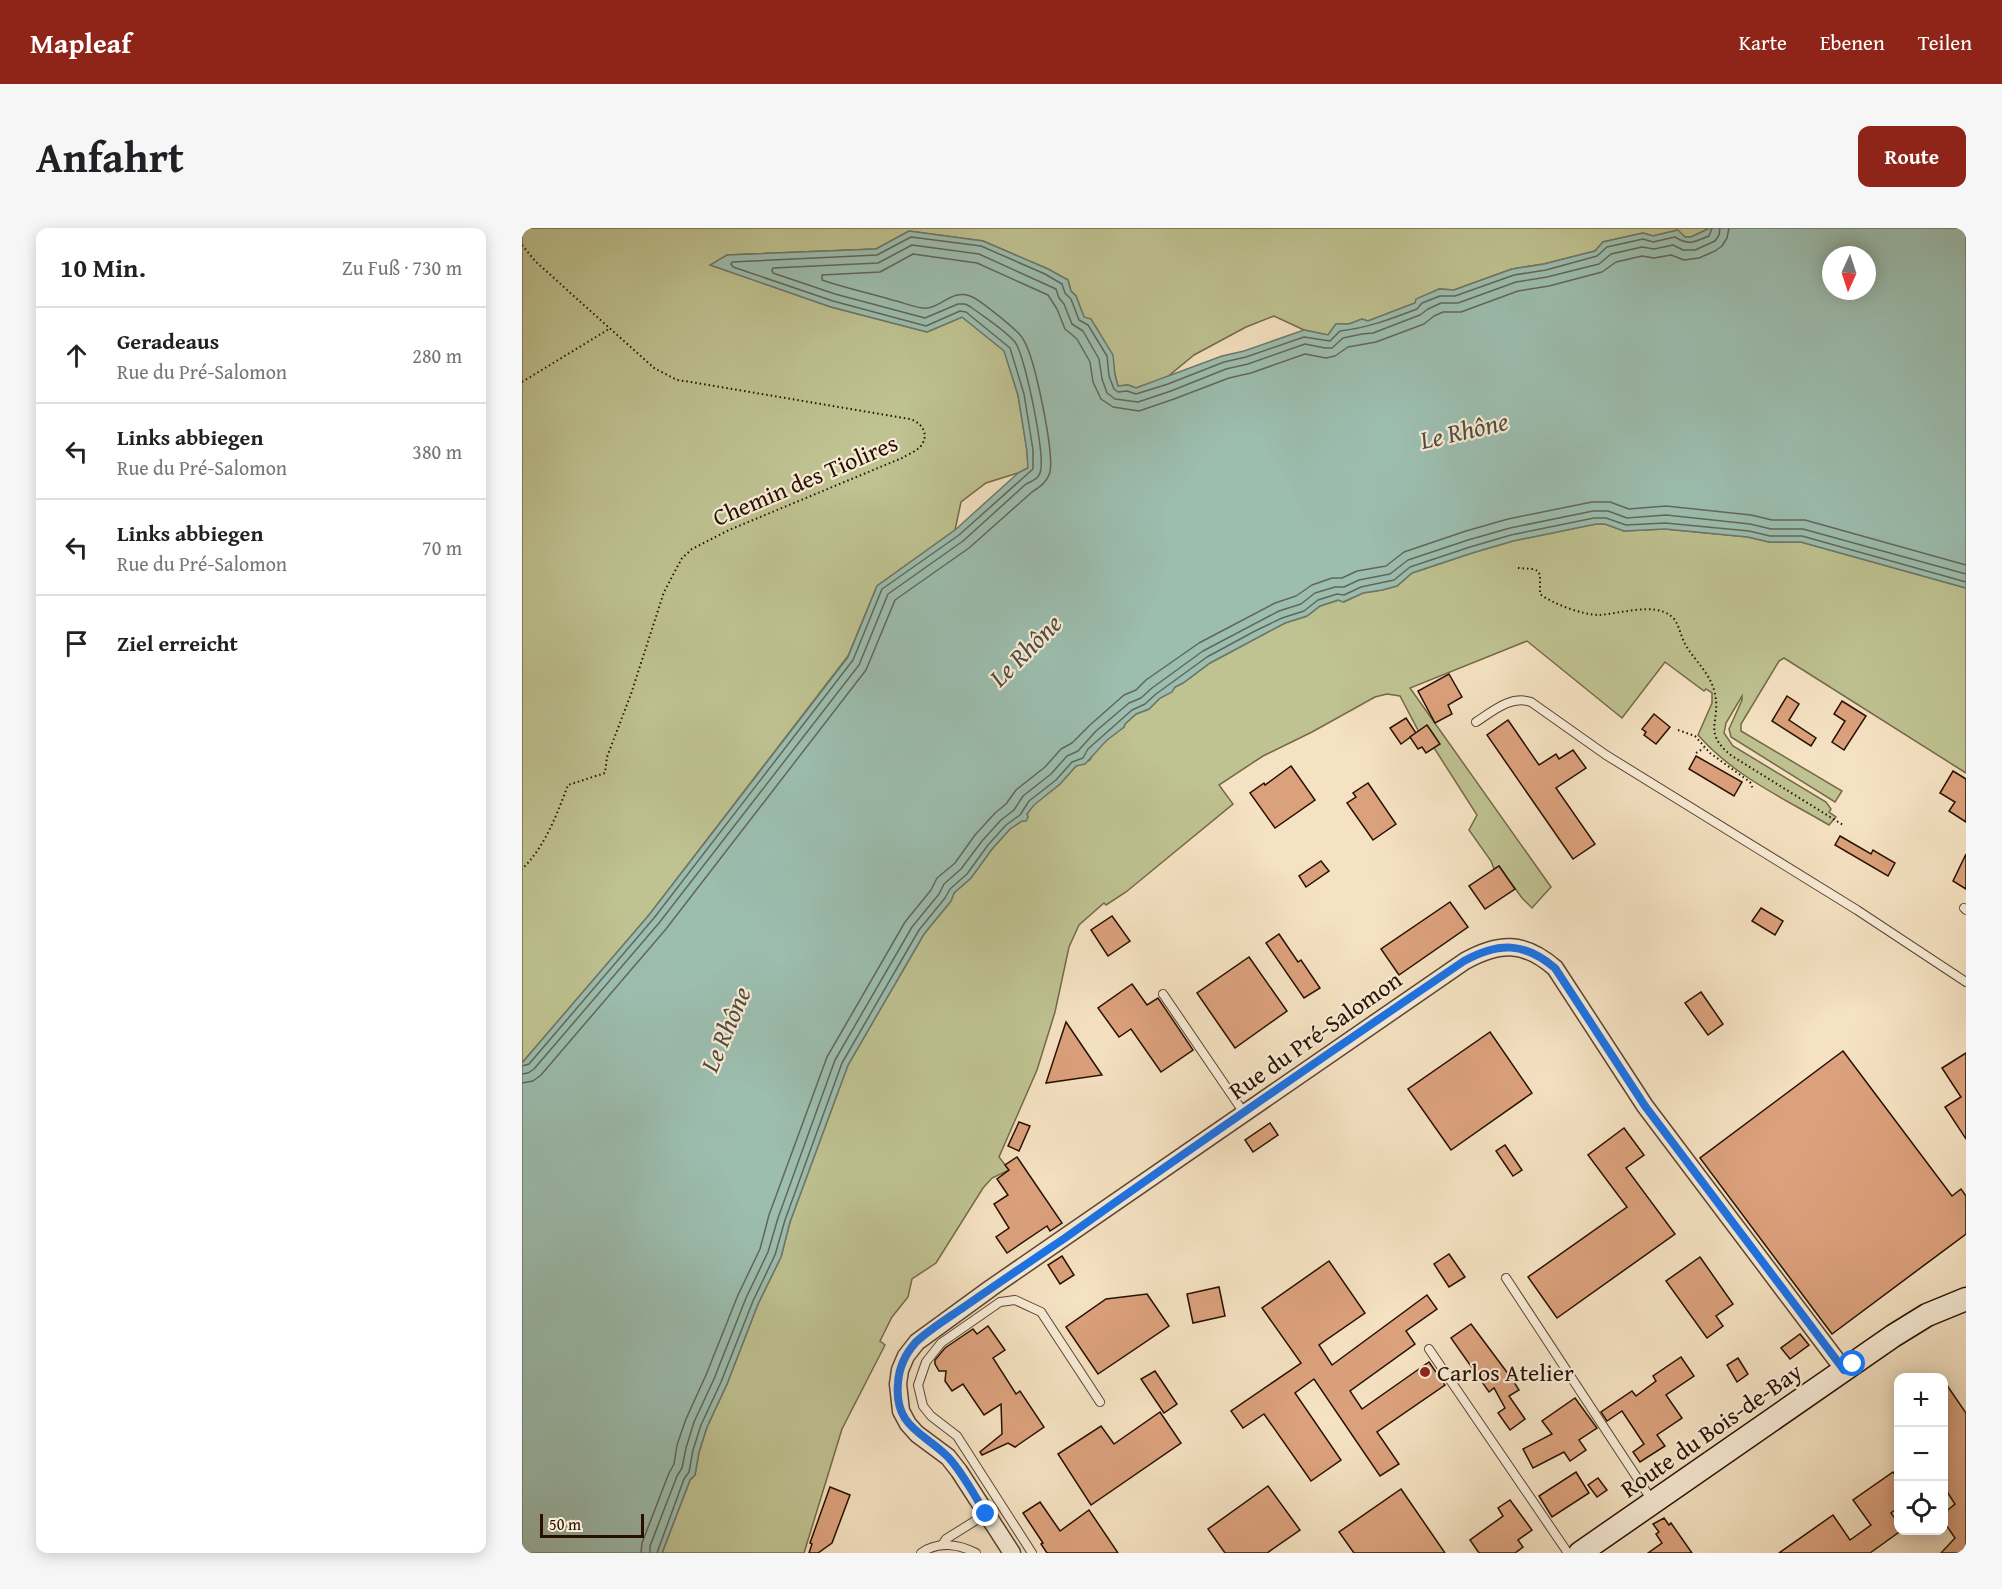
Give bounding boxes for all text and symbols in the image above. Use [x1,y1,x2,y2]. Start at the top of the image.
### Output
text: Mapleaf [30,22,131,63]
text: Karte [1739,27,1787,58]
text: Ebenen [1820,27,1885,58]
text: Teilen [1918,27,1972,58]
text: Anfahrt [36,126,184,187]
button: Route [1858,126,1966,187]
north arrow [1822,246,1876,300]
text: 10 Min. [60,248,146,287]
text: Zu Fuß · 730 m [342,253,462,282]
text: Geradeaus [117,325,219,357]
icon: ahead [60,339,93,372]
text: 280 m [412,341,462,370]
text: Rue du Pré-Salomon [117,357,287,386]
water label: Le Rhône [1415,401,1512,459]
text: Links abbiegen [117,421,263,453]
street label: Chemin des Tiolires [707,425,903,535]
icon: left [60,435,93,468]
text: 380 m [412,437,462,466]
text: Rue du Pré-Salomon [117,453,287,482]
text: Links abbiegen [117,517,263,549]
icon: left [60,531,93,564]
text: 70 m [422,533,462,562]
text: Rue du Pré-Salomon [117,549,287,578]
water label: Le Rhône [979,605,1070,696]
icon: arrive [60,627,93,660]
text: Ziel erreicht [117,627,238,659]
street label: Rue du Pré-Salomon [1221,962,1409,1108]
water label: Le Rhône [689,980,760,1079]
route start [1839,1350,1865,1376]
street label: Route du Bois-de-Bay [1613,1354,1809,1506]
place label: Carlos Atelier [1437,1355,1574,1390]
marker: Carlos Atelier [1418,1365,1432,1379]
map controls [1894,1373,1948,1535]
button: + [1894,1373,1948,1427]
button: − [1894,1427,1948,1481]
button: locate [1894,1481,1948,1535]
route end [972,1500,998,1526]
scale bar [540,1511,644,1538]
text: 50 m [549,1512,581,1536]

